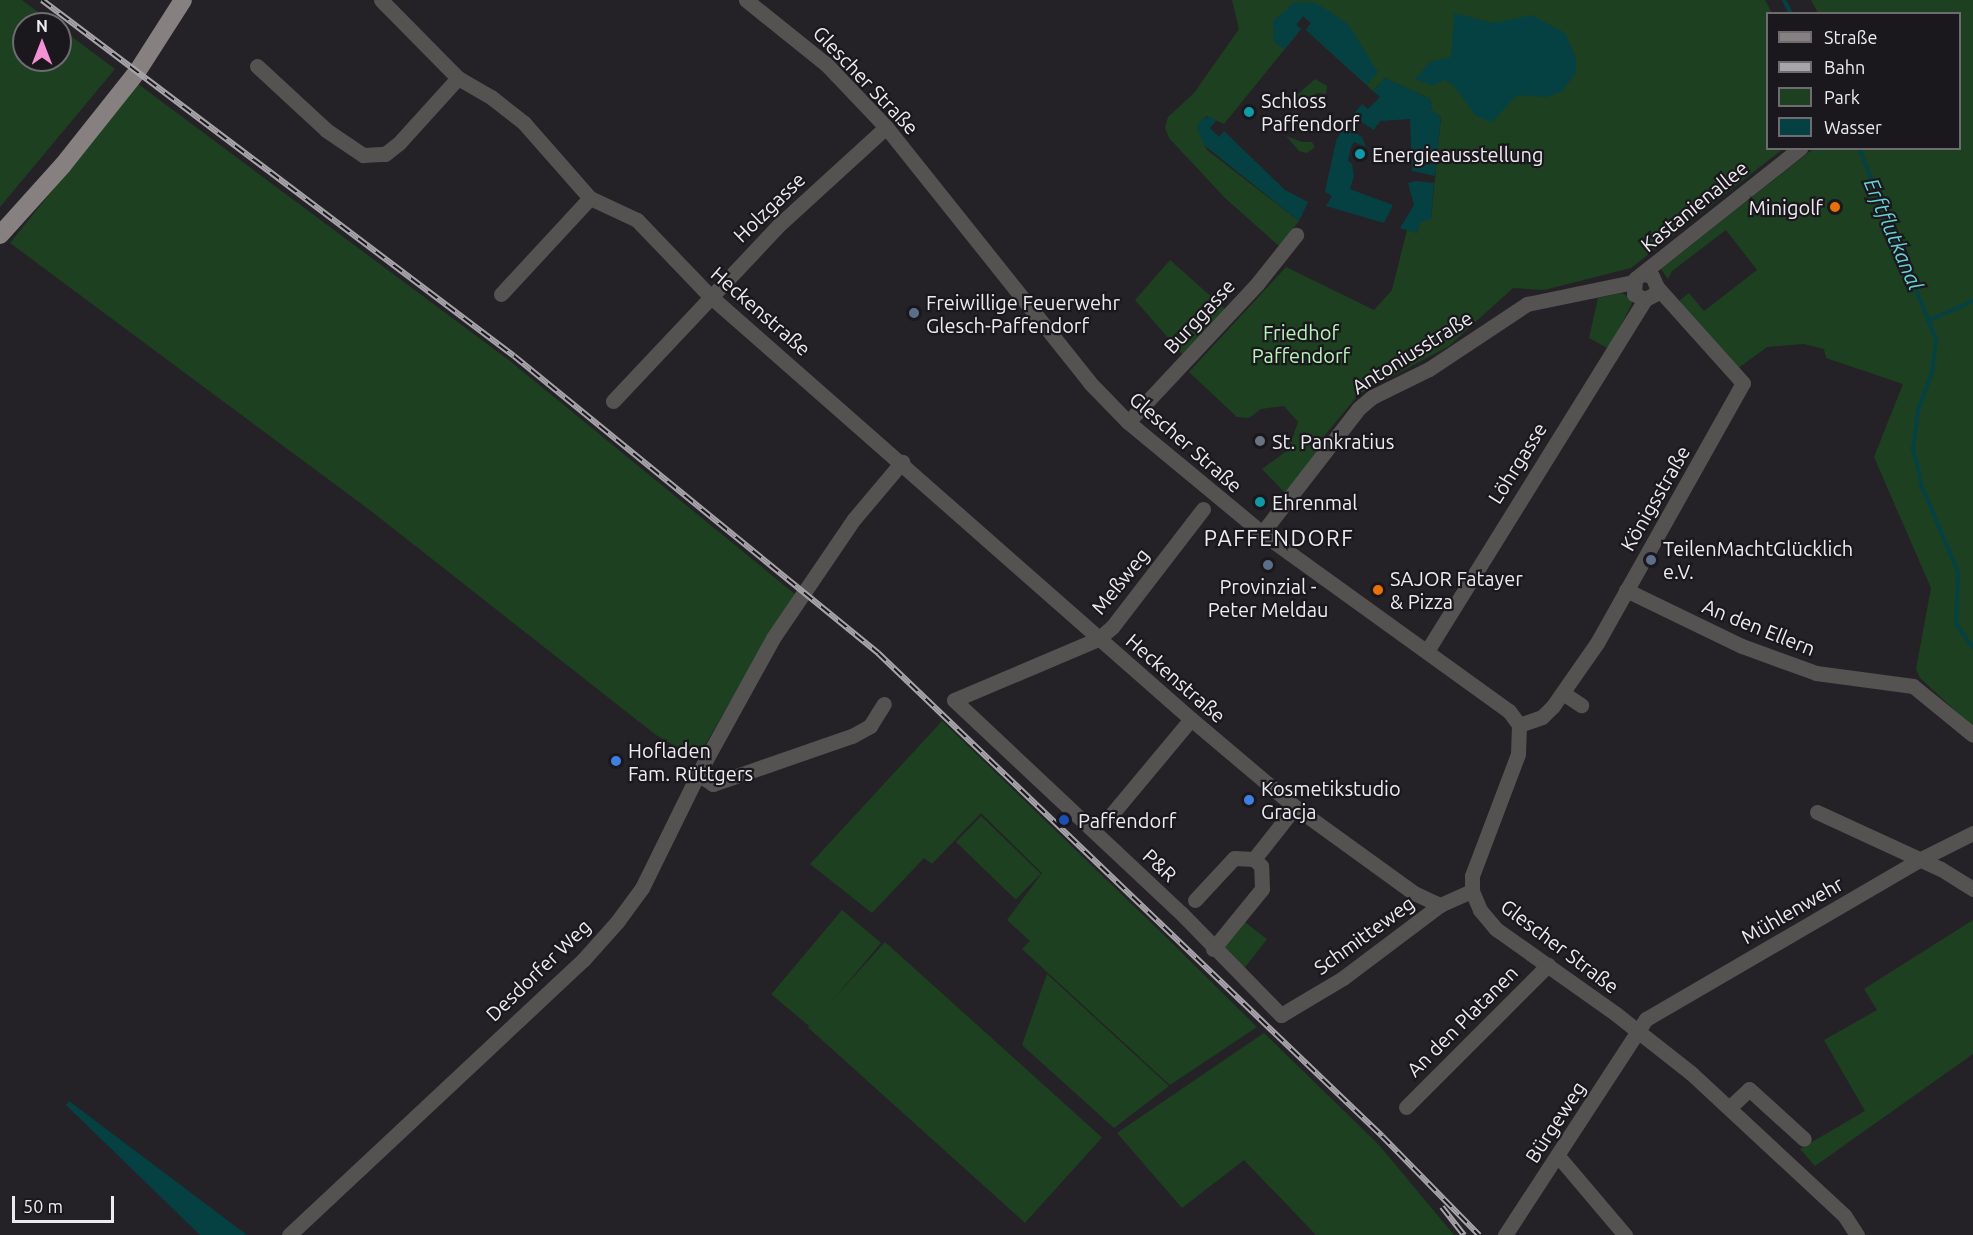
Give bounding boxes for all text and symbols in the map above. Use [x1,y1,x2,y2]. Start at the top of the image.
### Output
north arrow [12,12,72,72]
legend [1766,12,1961,150]
text: N [36,17,48,35]
street label: Glescher Straße [808,21,924,139]
text: Straße [1824,27,1877,47]
text: Bahn [1824,57,1865,77]
text: Park [1824,87,1860,107]
place label: Schloss Paffendorf [1261,88,1359,135]
marker: Schloss Paffendorf [1242,105,1256,119]
text: Wasser [1824,117,1882,137]
place label: Energieausstellung [1372,142,1543,166]
marker: Energieausstellung [1353,147,1367,161]
street label: Kastanienallee [1636,156,1752,256]
street label: Holzgasse [728,167,810,247]
water label: Erftflutkanal [1859,174,1929,294]
place label: Minigolf [1748,195,1823,219]
marker: Minigolf [1828,200,1842,214]
street label: Heckenstraße [706,261,816,361]
street label: Burggasse [1158,274,1240,358]
place label: Freiwillige Feuerwehr Glesch-Paffendorf [926,290,1120,337]
street label: Antoniusstraße [1347,305,1477,399]
marker: Freiwillige Feuerwehr Glesch-Paffendorf [907,306,921,320]
park label: Friedhof Paffendorf [1252,321,1350,368]
street label: Glescher Straße [1125,387,1247,497]
street label: Löhrgasse [1483,418,1551,508]
place label: St. Pankratius [1272,429,1394,453]
marker: St. Pankratius [1253,434,1267,448]
street label: Königsstraße [1615,441,1695,555]
place label: Ehrenmal [1272,490,1357,514]
marker: Ehrenmal [1253,495,1267,509]
district label: PAFFENDORF [1204,525,1354,551]
place label: TeilenMachtGlücklich e.V. [1663,536,1853,583]
street label: Meßweg [1086,543,1154,619]
marker: TeilenMachtGlücklich e.V. [1644,553,1658,567]
marker: Provinzial - Peter Meldau [1261,558,1275,572]
place label: SAJOR Fatayer & Pizza [1390,566,1523,613]
place label: Provinzial - Peter Meldau [1208,574,1328,621]
marker: SAJOR Fatayer & Pizza [1371,583,1385,597]
street label: An den Ellern [1699,593,1819,661]
street label: Heckenstraße [1121,628,1231,728]
place label: Hofladen Fam. Rüttgers [628,738,753,785]
marker: Hofladen Fam. Rüttgers [609,754,623,768]
place label: Kosmetikstudio Gracja [1261,777,1401,824]
marker: Kosmetikstudio Gracja [1242,793,1256,807]
place label: Paffendorf [1078,808,1176,832]
marker: Paffendorf [1055,811,1073,829]
street label: P&R [1138,843,1182,887]
street label: Mühlenwehr [1737,871,1847,949]
street label: Schmitteweg [1309,891,1419,979]
street label: Glescher Straße [1496,894,1624,998]
street label: Desdorfer Weg [481,914,595,1026]
street label: An den Platanen [1401,960,1523,1082]
street label: Bürgeweg [1520,1077,1590,1167]
scale bar [15,1184,117,1222]
text: 50 m [23,1196,63,1216]

